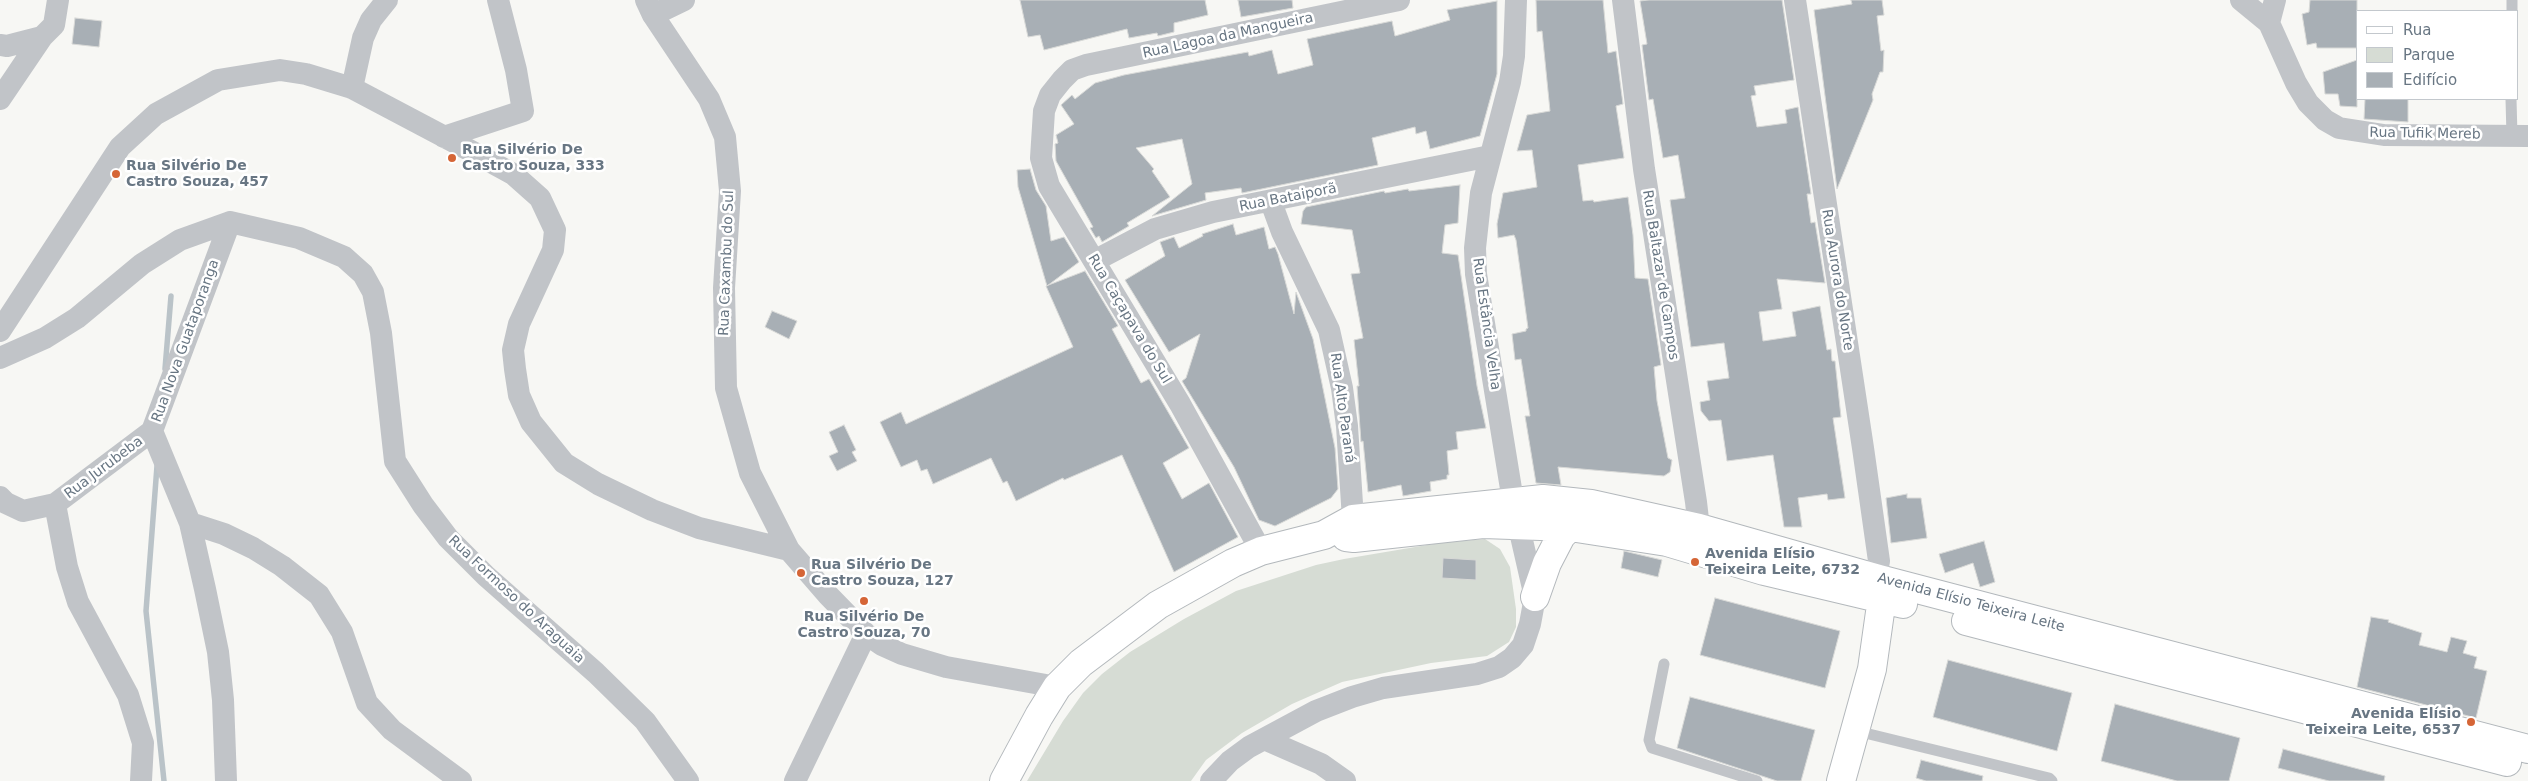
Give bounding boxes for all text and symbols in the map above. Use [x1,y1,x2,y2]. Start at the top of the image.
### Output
street label: Rua Lagoa da Mangueira [1141,10,1315,62]
legend [2356,10,2518,100]
text: Rua [2403,21,2431,39]
text: Parque [2403,46,2455,64]
text: Edifício [2403,71,2457,89]
street label: Rua Tufik Mereb [2369,125,2481,143]
place label: Rua Silvério De Castro Souza, 333 [462,142,605,174]
marker: Rua Silvério De Castro Souza, 333 [446,152,458,164]
place label: Rua Silvério De Castro Souza, 457 [126,158,269,190]
marker: Rua Silvério De Castro Souza, 457 [110,168,122,180]
street label: Rua Bataiporã [1238,180,1338,216]
street label: Rua Baltazar de Campos [1638,189,1682,361]
street label: Rua Caxambu do Sul [716,190,738,336]
street label: Rua Aurora do Norte [1818,208,1856,352]
street label: Rua Caçapava do Sul [1084,251,1174,387]
street label: Rua Nova Guataporanga [149,257,223,425]
street label: Rua Estância Velha [1468,257,1504,391]
street label: Rua Alto Paraná [1326,352,1358,464]
street label: Rua Jurubeba [62,433,146,503]
street label: Rua Formoso do Araguaia [445,533,587,667]
place label: Avenida Elísio Teixeira Leite, 6732 [1705,546,1860,578]
marker: Avenida Elísio Teixeira Leite, 6732 [1689,556,1701,568]
place label: Rua Silvério De Castro Souza, 127 [811,557,954,590]
marker: Rua Silvério De Castro Souza, 127 [795,567,807,579]
street label: Avenida Elísio Teixeira Leite [1876,570,2066,636]
marker: Rua Silvério De Castro Souza, 70 [858,595,870,607]
place label: Rua Silvério De Castro Souza, 70 [797,609,931,642]
place label: Avenida Elísio Teixeira Leite, 6537 [2306,706,2461,739]
marker: Avenida Elísio Teixeira Leite, 6537 [2465,716,2477,728]

